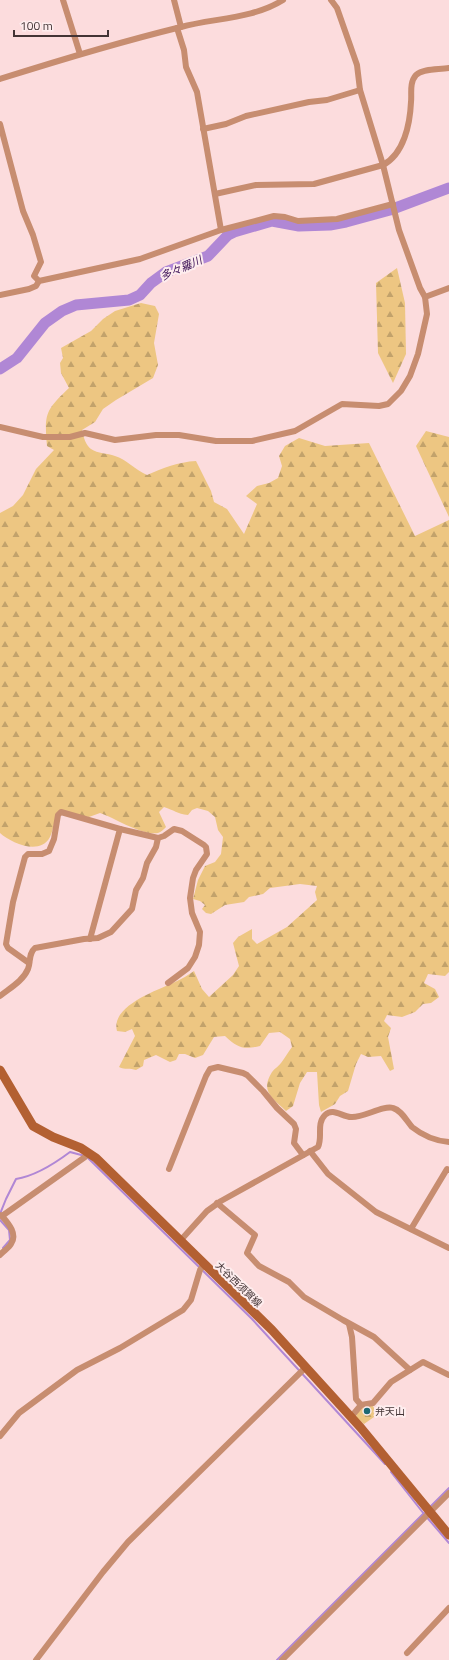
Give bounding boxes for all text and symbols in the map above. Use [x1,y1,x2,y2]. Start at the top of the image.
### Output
scale bar [14,12,108,38]
text: 100 m [20,16,53,35]
water label: 多々羅川 [158,251,205,284]
street label: 大谷西須賀線 [212,1258,265,1311]
place label: 弁天山 [375,1404,405,1419]
marker: 弁天山 [362,1406,372,1416]

